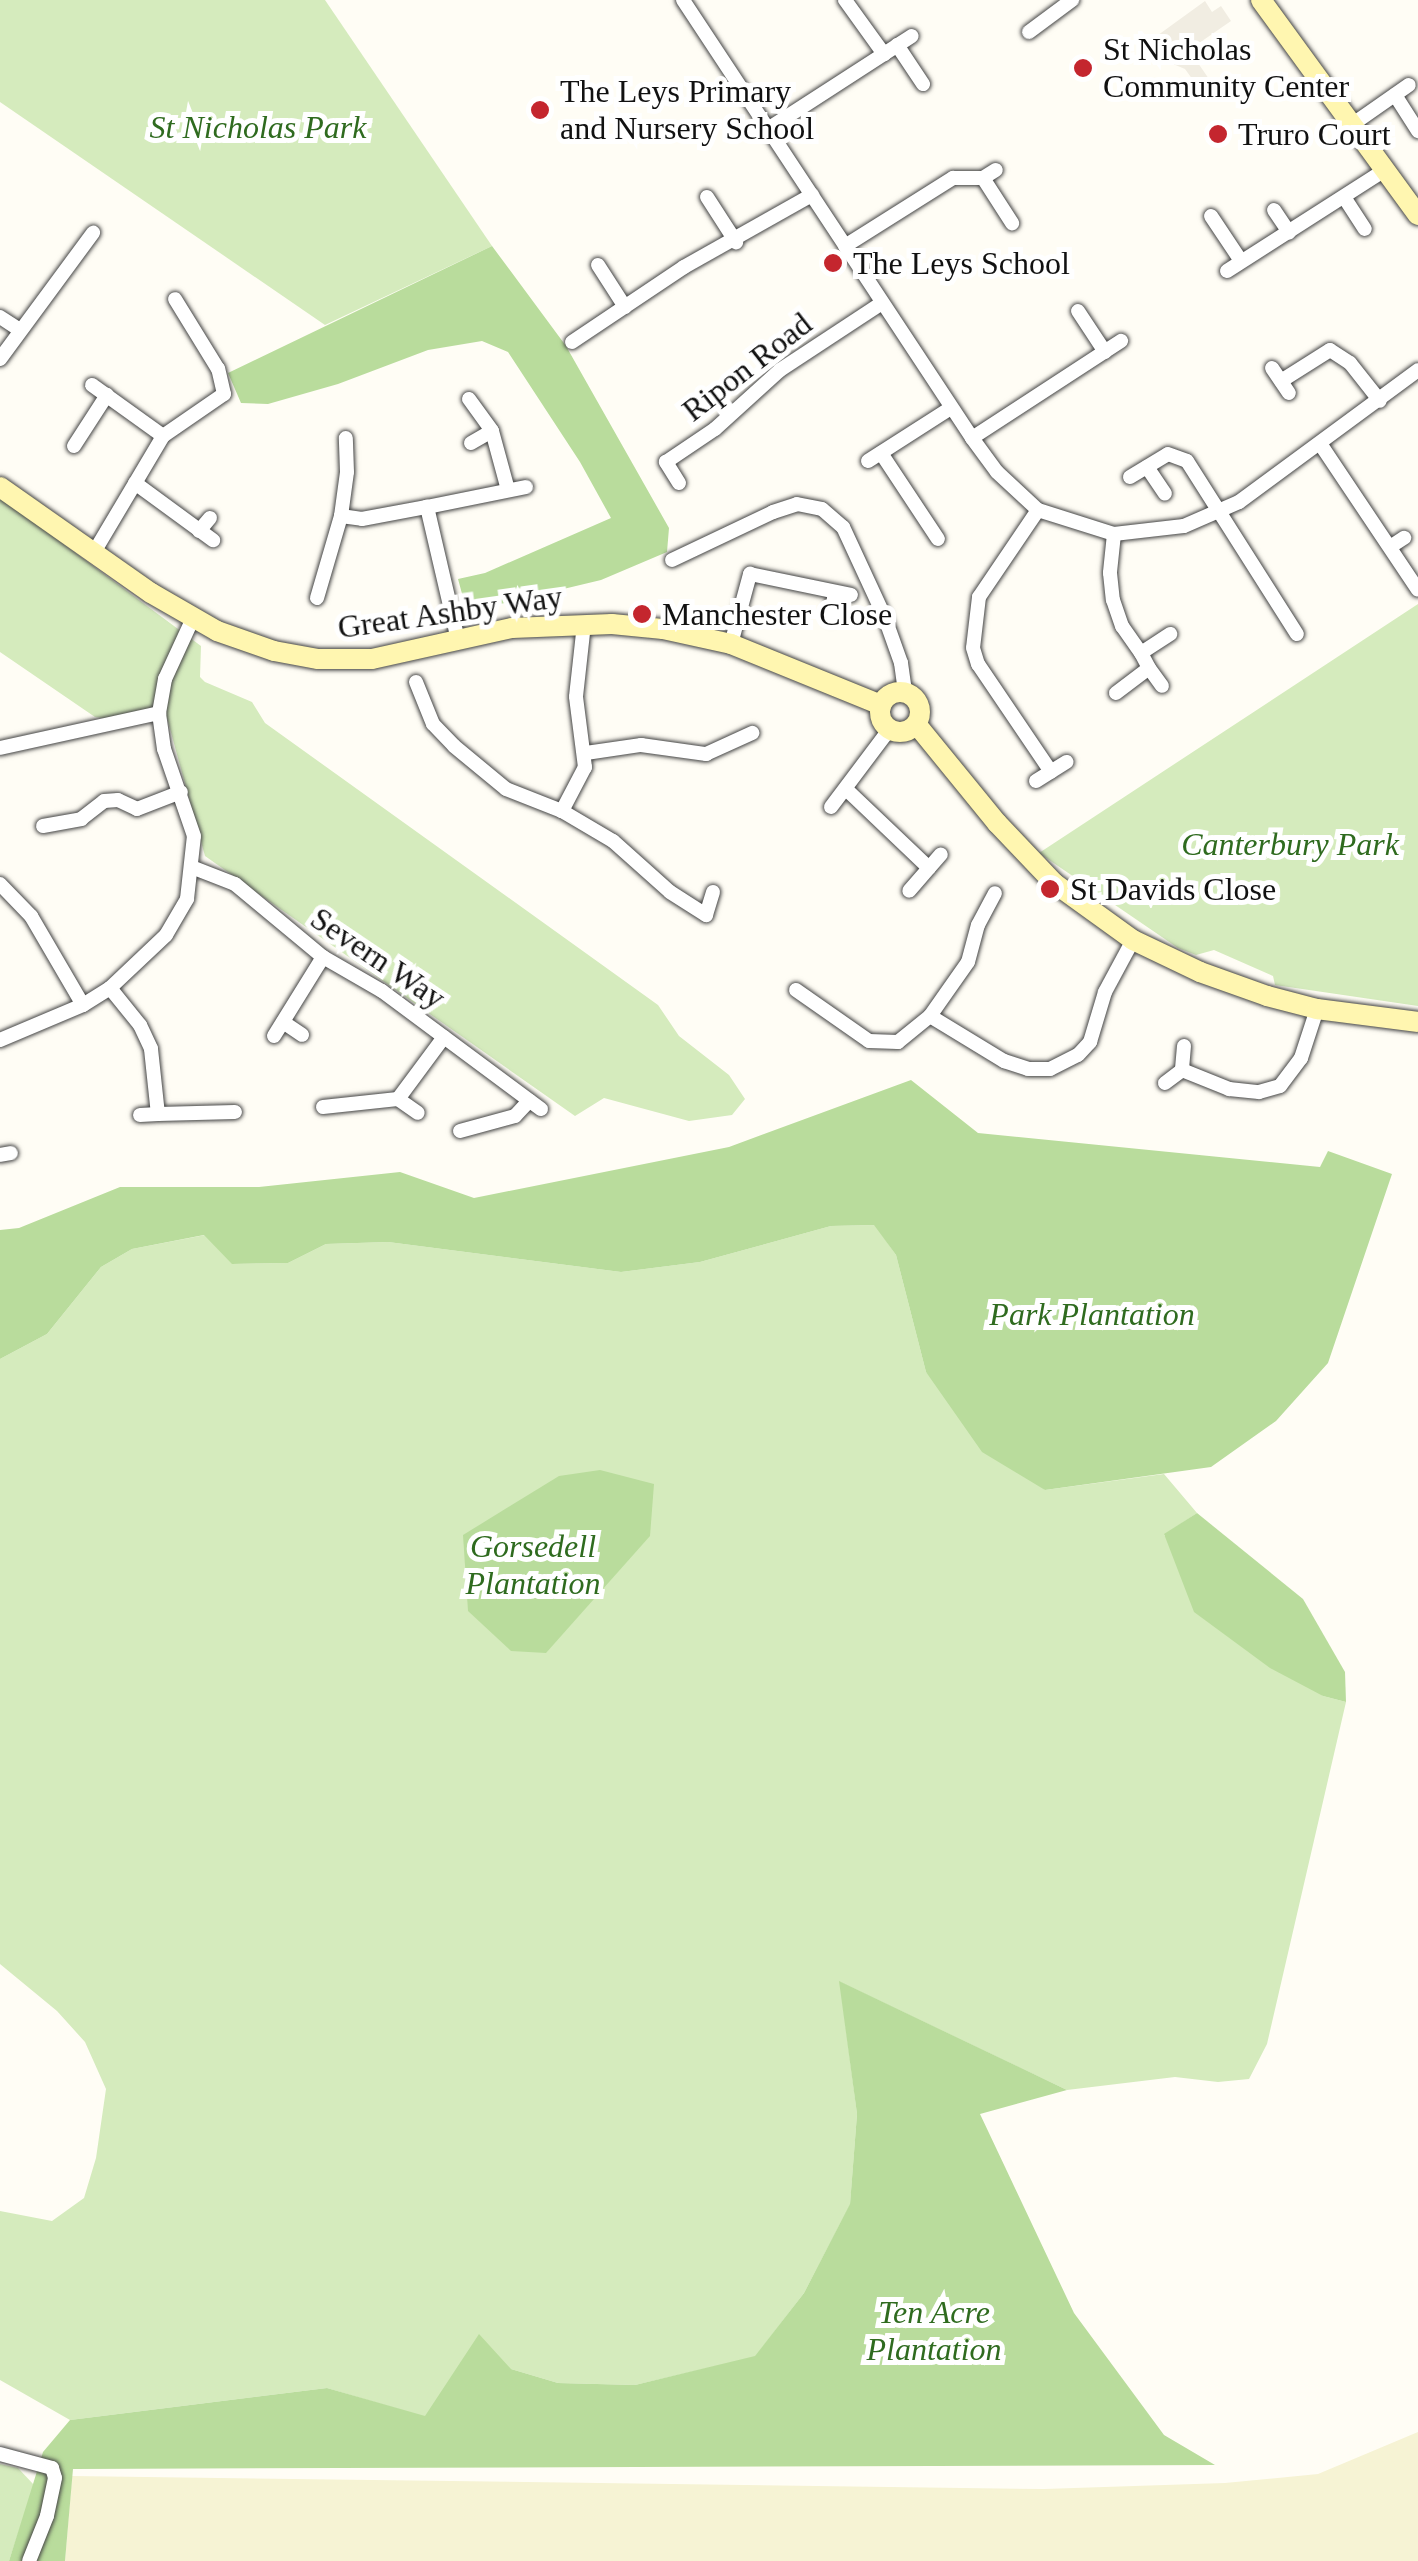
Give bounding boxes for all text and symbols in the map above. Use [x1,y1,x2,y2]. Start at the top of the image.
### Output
place label: St Nicholas Community Center [1103,31,1349,106]
marker: St Nicholas Community Center [1072,57,1094,79]
place label: The Leys Primary and Nursery School [560,73,814,148]
marker: The Leys Primary and Nursery School [529,99,551,121]
park label: St Nicholas Park [150,108,366,146]
place label: Truro Court [1238,115,1391,153]
marker: Truro Court [1207,123,1229,145]
place label: The Leys School [853,244,1070,282]
marker: The Leys School [822,252,844,274]
street label: Ripon Road [675,305,819,429]
street label: Great Ashby Way [334,577,566,647]
place label: Manchester Close [662,595,892,633]
marker: Manchester Close [631,603,653,625]
park label: Canterbury Park [1181,825,1399,863]
place label: St Davids Close [1070,870,1276,908]
marker: St Davids Close [1039,878,1061,900]
street label: Severn Way [303,899,453,1017]
park label: Park Plantation [989,1295,1195,1333]
park label: Gorsedell Plantation [465,1528,601,1603]
park label: Ten Acre Plantation [866,2294,1002,2369]

